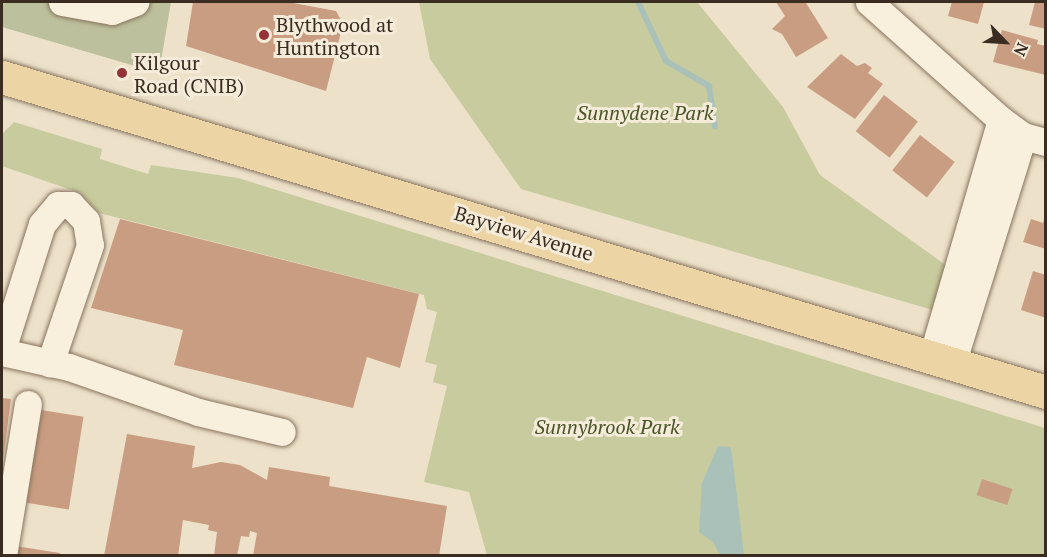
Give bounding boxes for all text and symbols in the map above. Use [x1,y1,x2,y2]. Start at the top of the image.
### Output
place label: Blythwood at Huntington [276,12,394,59]
north arrow [975,12,1035,72]
marker: Blythwood at Huntington [257,28,271,42]
text: N [1009,39,1034,60]
place label: Kilgour Road (CNIB) [134,50,244,97]
marker: Kilgour Road (CNIB) [115,66,129,80]
park label: Sunnydene Park [577,100,713,124]
street label: Bayview Avenue [452,200,596,266]
park label: Sunnybrook Park [534,414,680,438]

